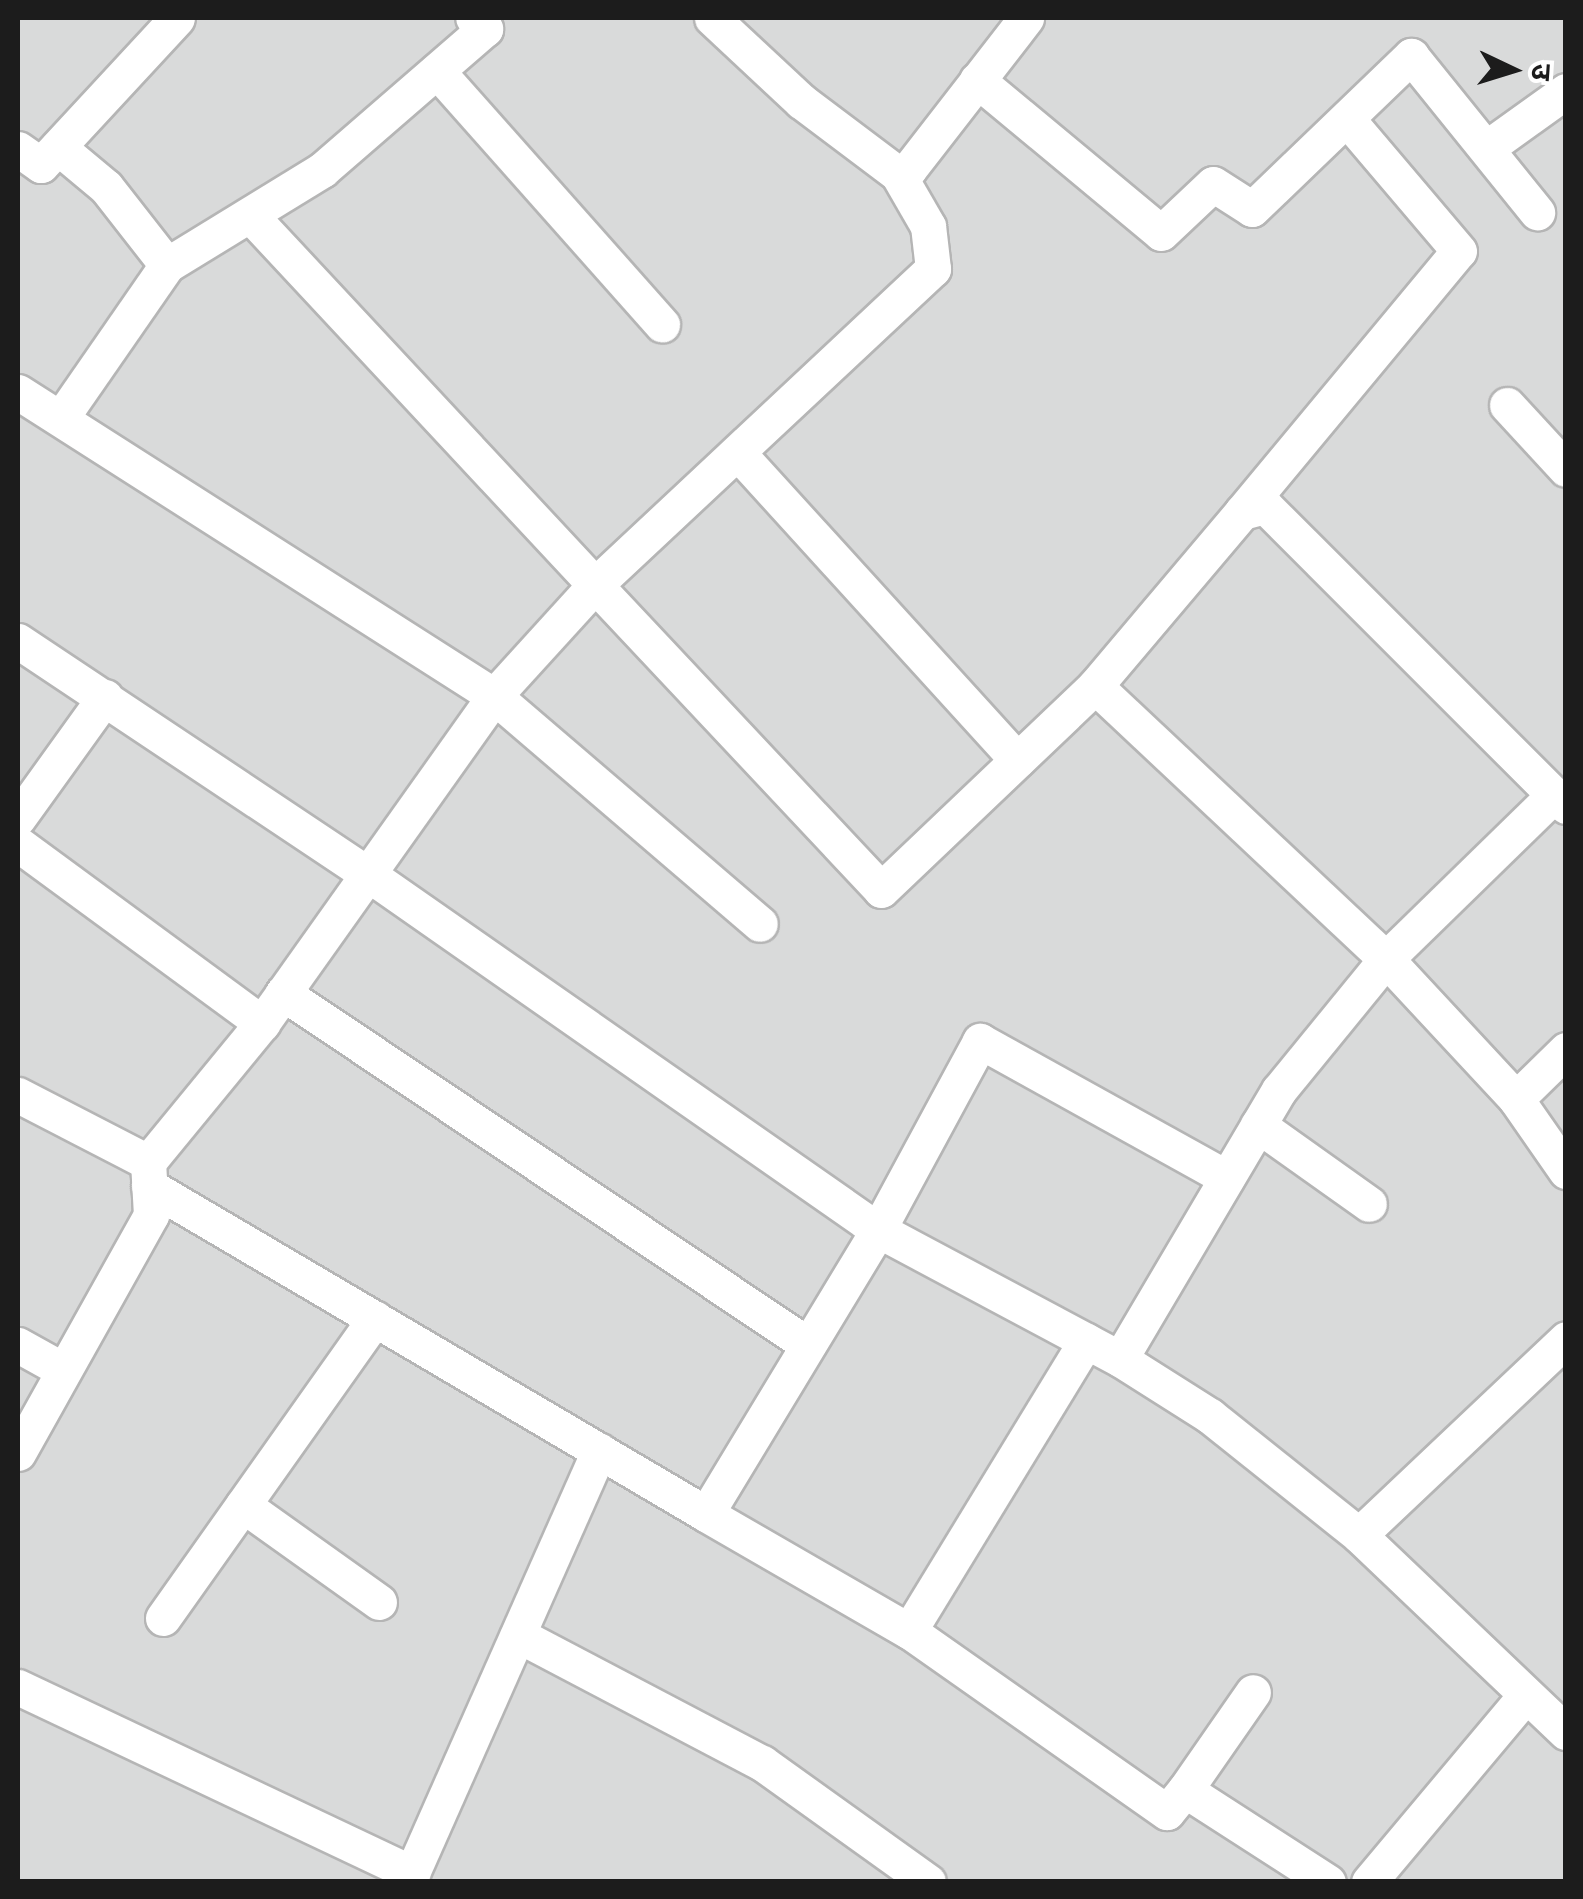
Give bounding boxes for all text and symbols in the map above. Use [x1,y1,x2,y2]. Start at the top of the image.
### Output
north arrow [1463,20,1563,120]
text: उ [1525,63,1560,81]

